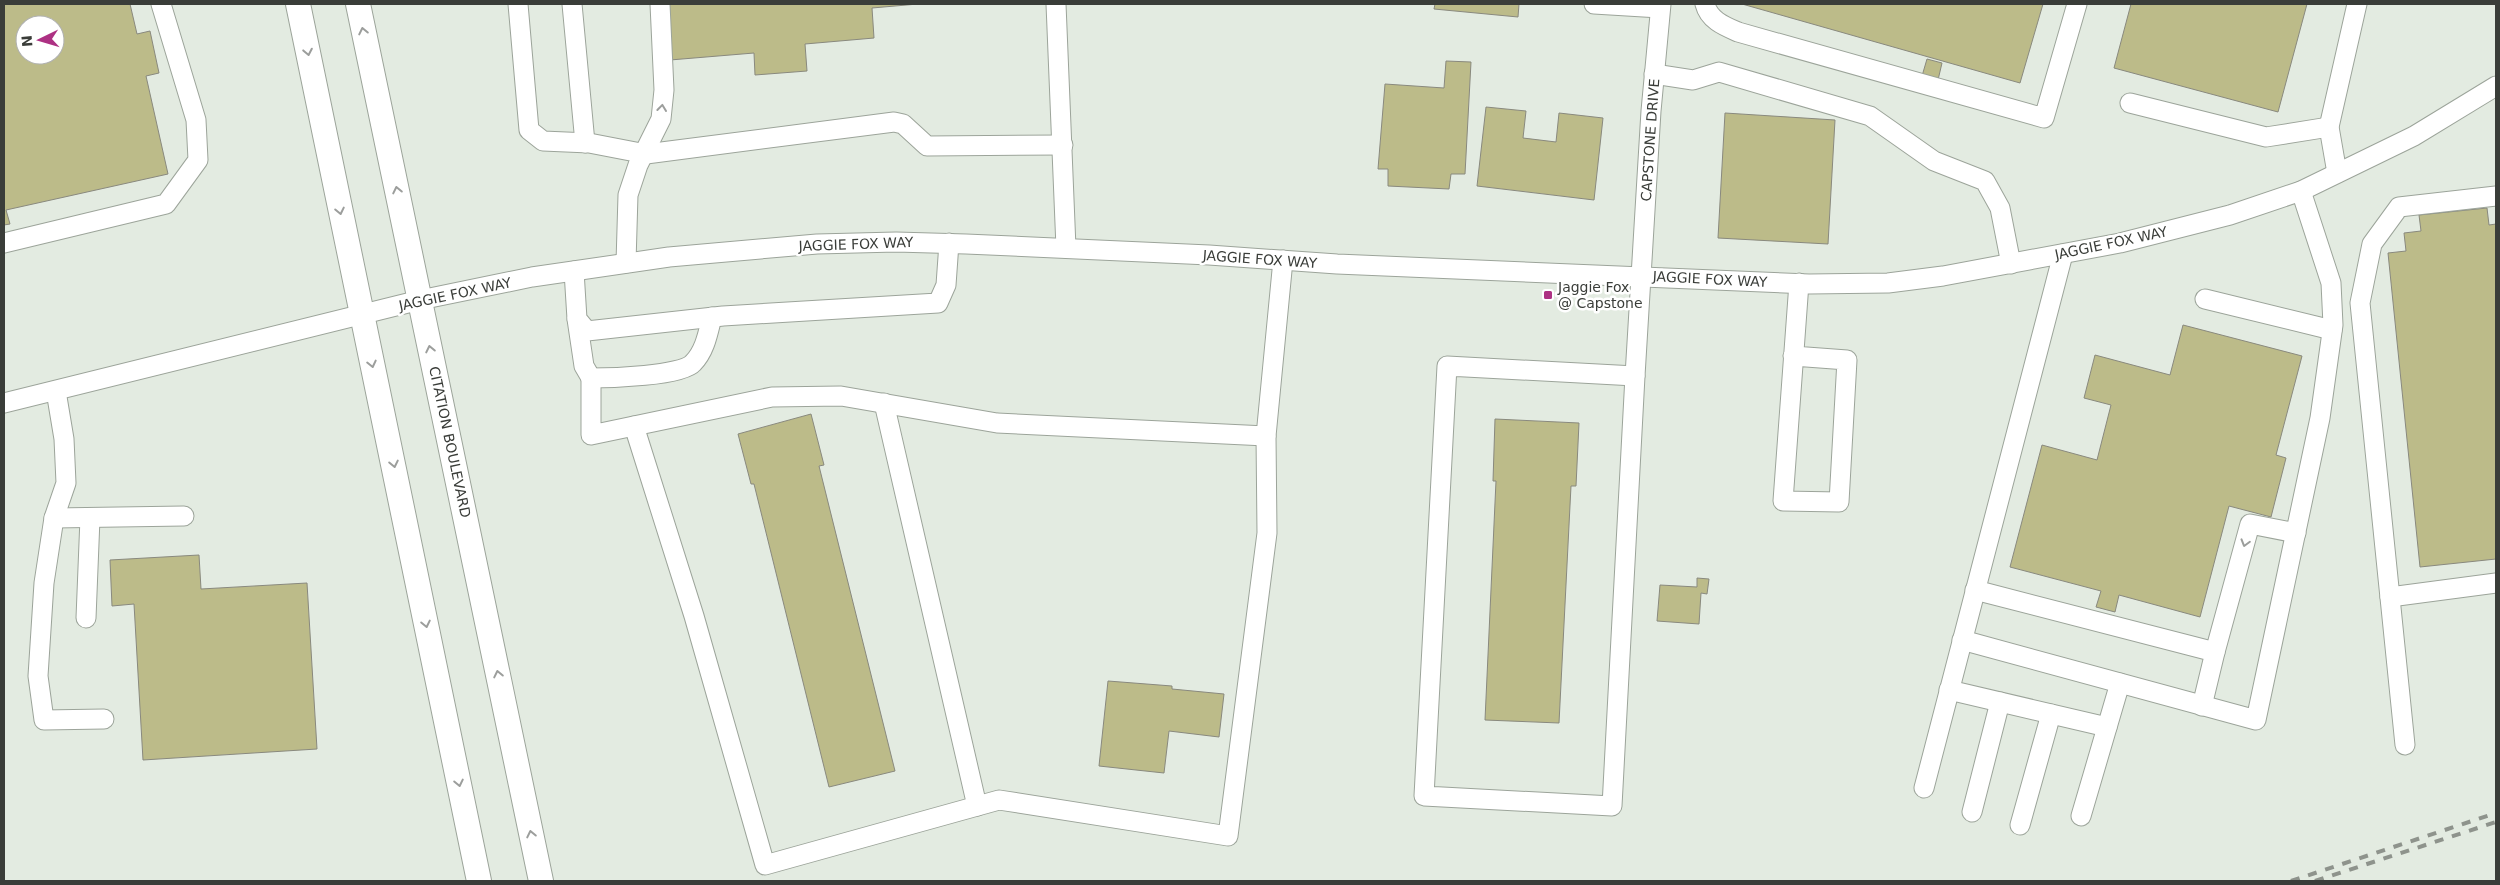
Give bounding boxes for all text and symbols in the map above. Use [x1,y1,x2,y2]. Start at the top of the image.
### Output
north arrow [15,15,65,65]
one-way arrow [358,26,369,35]
text: N [19,35,36,48]
one-way arrow [302,47,313,56]
street label: CAPSTONE DRIVE [1638,78,1662,202]
one-way arrow [656,104,667,112]
one-way arrow [392,185,403,194]
one-way arrow [334,206,345,215]
street label: JAGGIE FOX WAY [2052,223,2169,263]
street label: JAGGIE FOX WAY [797,234,914,254]
street label: JAGGIE FOX WAY [1201,247,1318,271]
street label: JAGGIE FOX WAY [1651,268,1768,290]
street label: JAGGIE FOX WAY [396,274,513,314]
place label: Jaggie Fox @ Capstone [1557,279,1643,311]
marker: Jaggie Fox @ Capstone [1542,289,1554,301]
one-way arrow [425,344,436,353]
one-way arrow [366,359,377,368]
street label: CITATION BOULEVARD [426,365,474,519]
one-way arrow [388,460,399,469]
one-way arrow [2240,539,2250,547]
one-way arrow [421,619,431,628]
one-way arrow [493,670,504,679]
one-way arrow [453,779,464,787]
one-way arrow [527,829,537,838]

